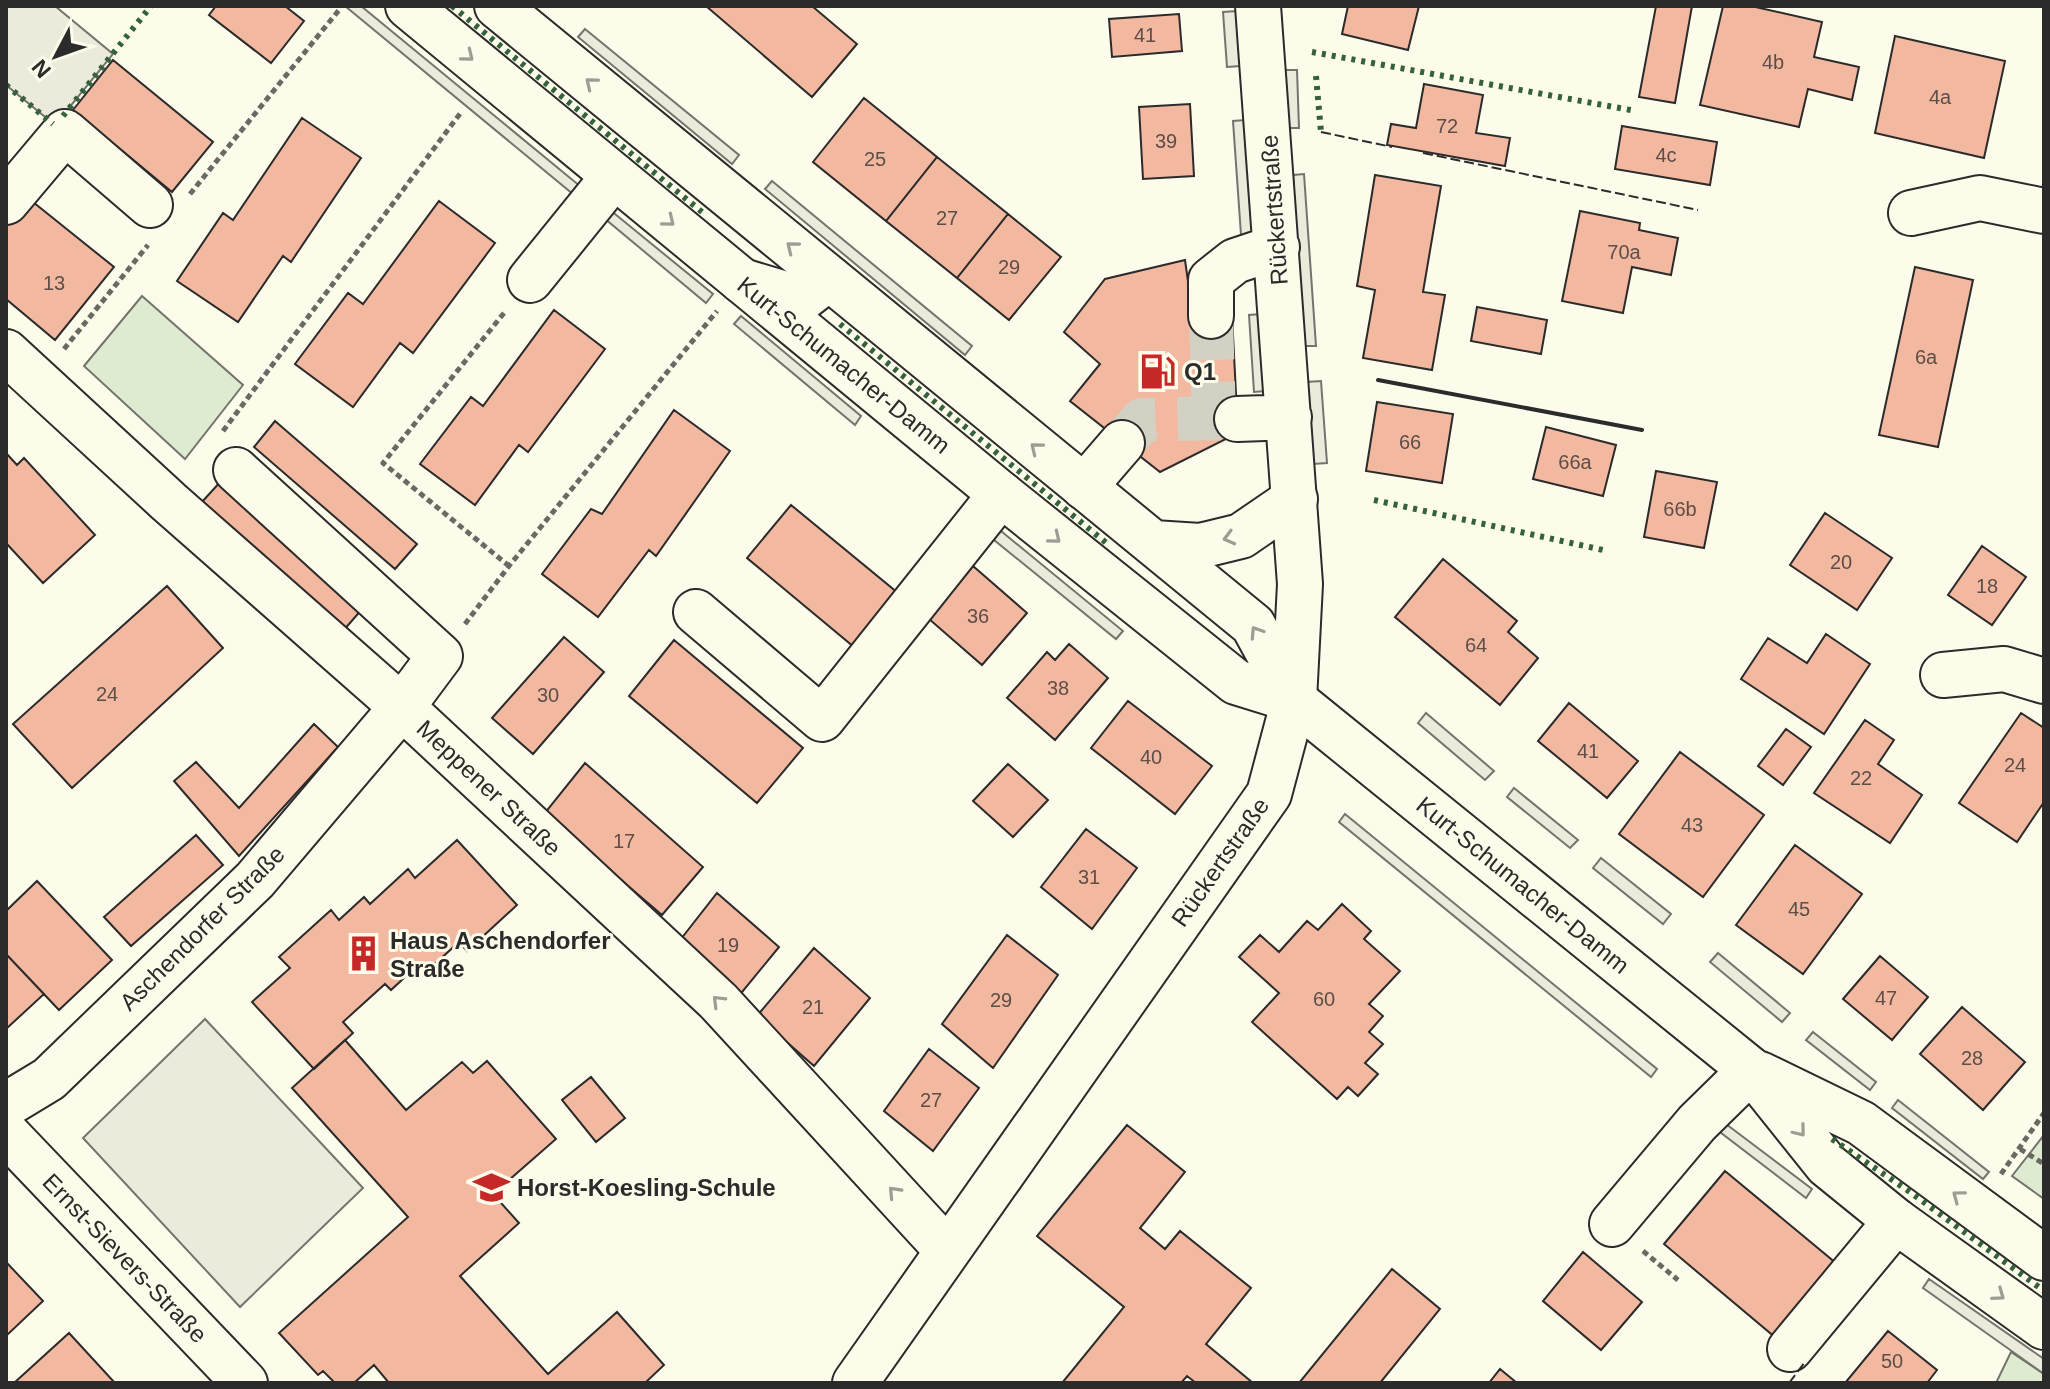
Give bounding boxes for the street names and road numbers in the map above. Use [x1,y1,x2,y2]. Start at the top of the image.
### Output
street label: Rückertstraße [1255,134,1293,286]
street label: Kurt-Schumacher-Damm [732,271,956,459]
street label: Meppener Straße [411,714,567,862]
street label: Kurt-Schumacher-Damm [1411,791,1635,979]
street label: Rückertstraße [1166,793,1274,931]
street label: Aschendorfer Straße [114,840,290,1016]
street label: Ernst-Sievers-Straße [37,1168,213,1348]

